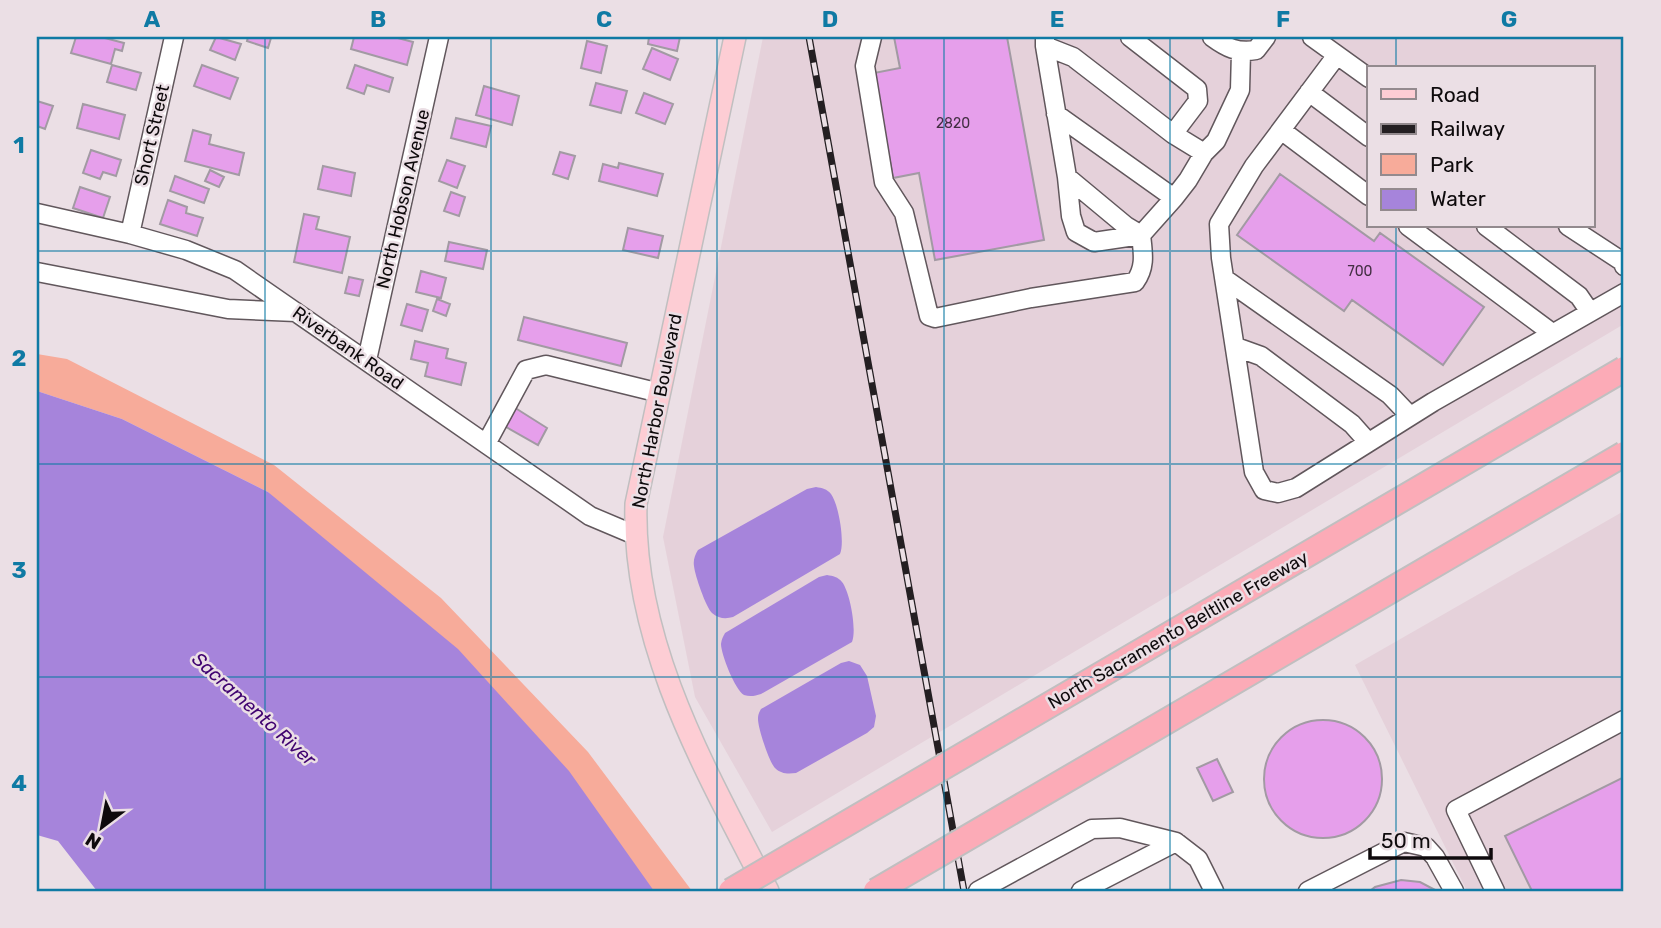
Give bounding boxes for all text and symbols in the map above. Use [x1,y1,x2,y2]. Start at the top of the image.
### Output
text: A [144,5,161,33]
text: B [370,5,386,33]
text: C [596,5,612,33]
text: D [822,5,838,33]
text: E [1050,5,1064,33]
text: F [1276,5,1290,33]
text: G [1501,5,1517,33]
legend [1367,66,1594,228]
street label: Short Street [130,82,174,188]
text: Road [1430,82,1480,107]
street label: North Hobson Avenue [372,107,434,291]
house number: 2820 [936,115,970,132]
text: Railway [1430,116,1505,141]
text: 1 [13,131,25,159]
text: Park [1430,152,1474,177]
text: Water [1430,186,1486,211]
house number: 700 [1348,263,1373,280]
street label: Riverbank Road [288,302,408,394]
street label: North Harbor Boulevard [627,312,687,510]
text: 2 [12,344,26,372]
street label: North Sacramento Beltline Freeway [1044,546,1312,714]
text: 3 [11,556,27,584]
water label: Sacramento River [187,647,321,771]
text: 4 [11,769,27,797]
north arrow [66,792,136,862]
scale bar [1370,816,1491,860]
text: N [81,828,105,854]
text: 50 m [1381,828,1431,853]

